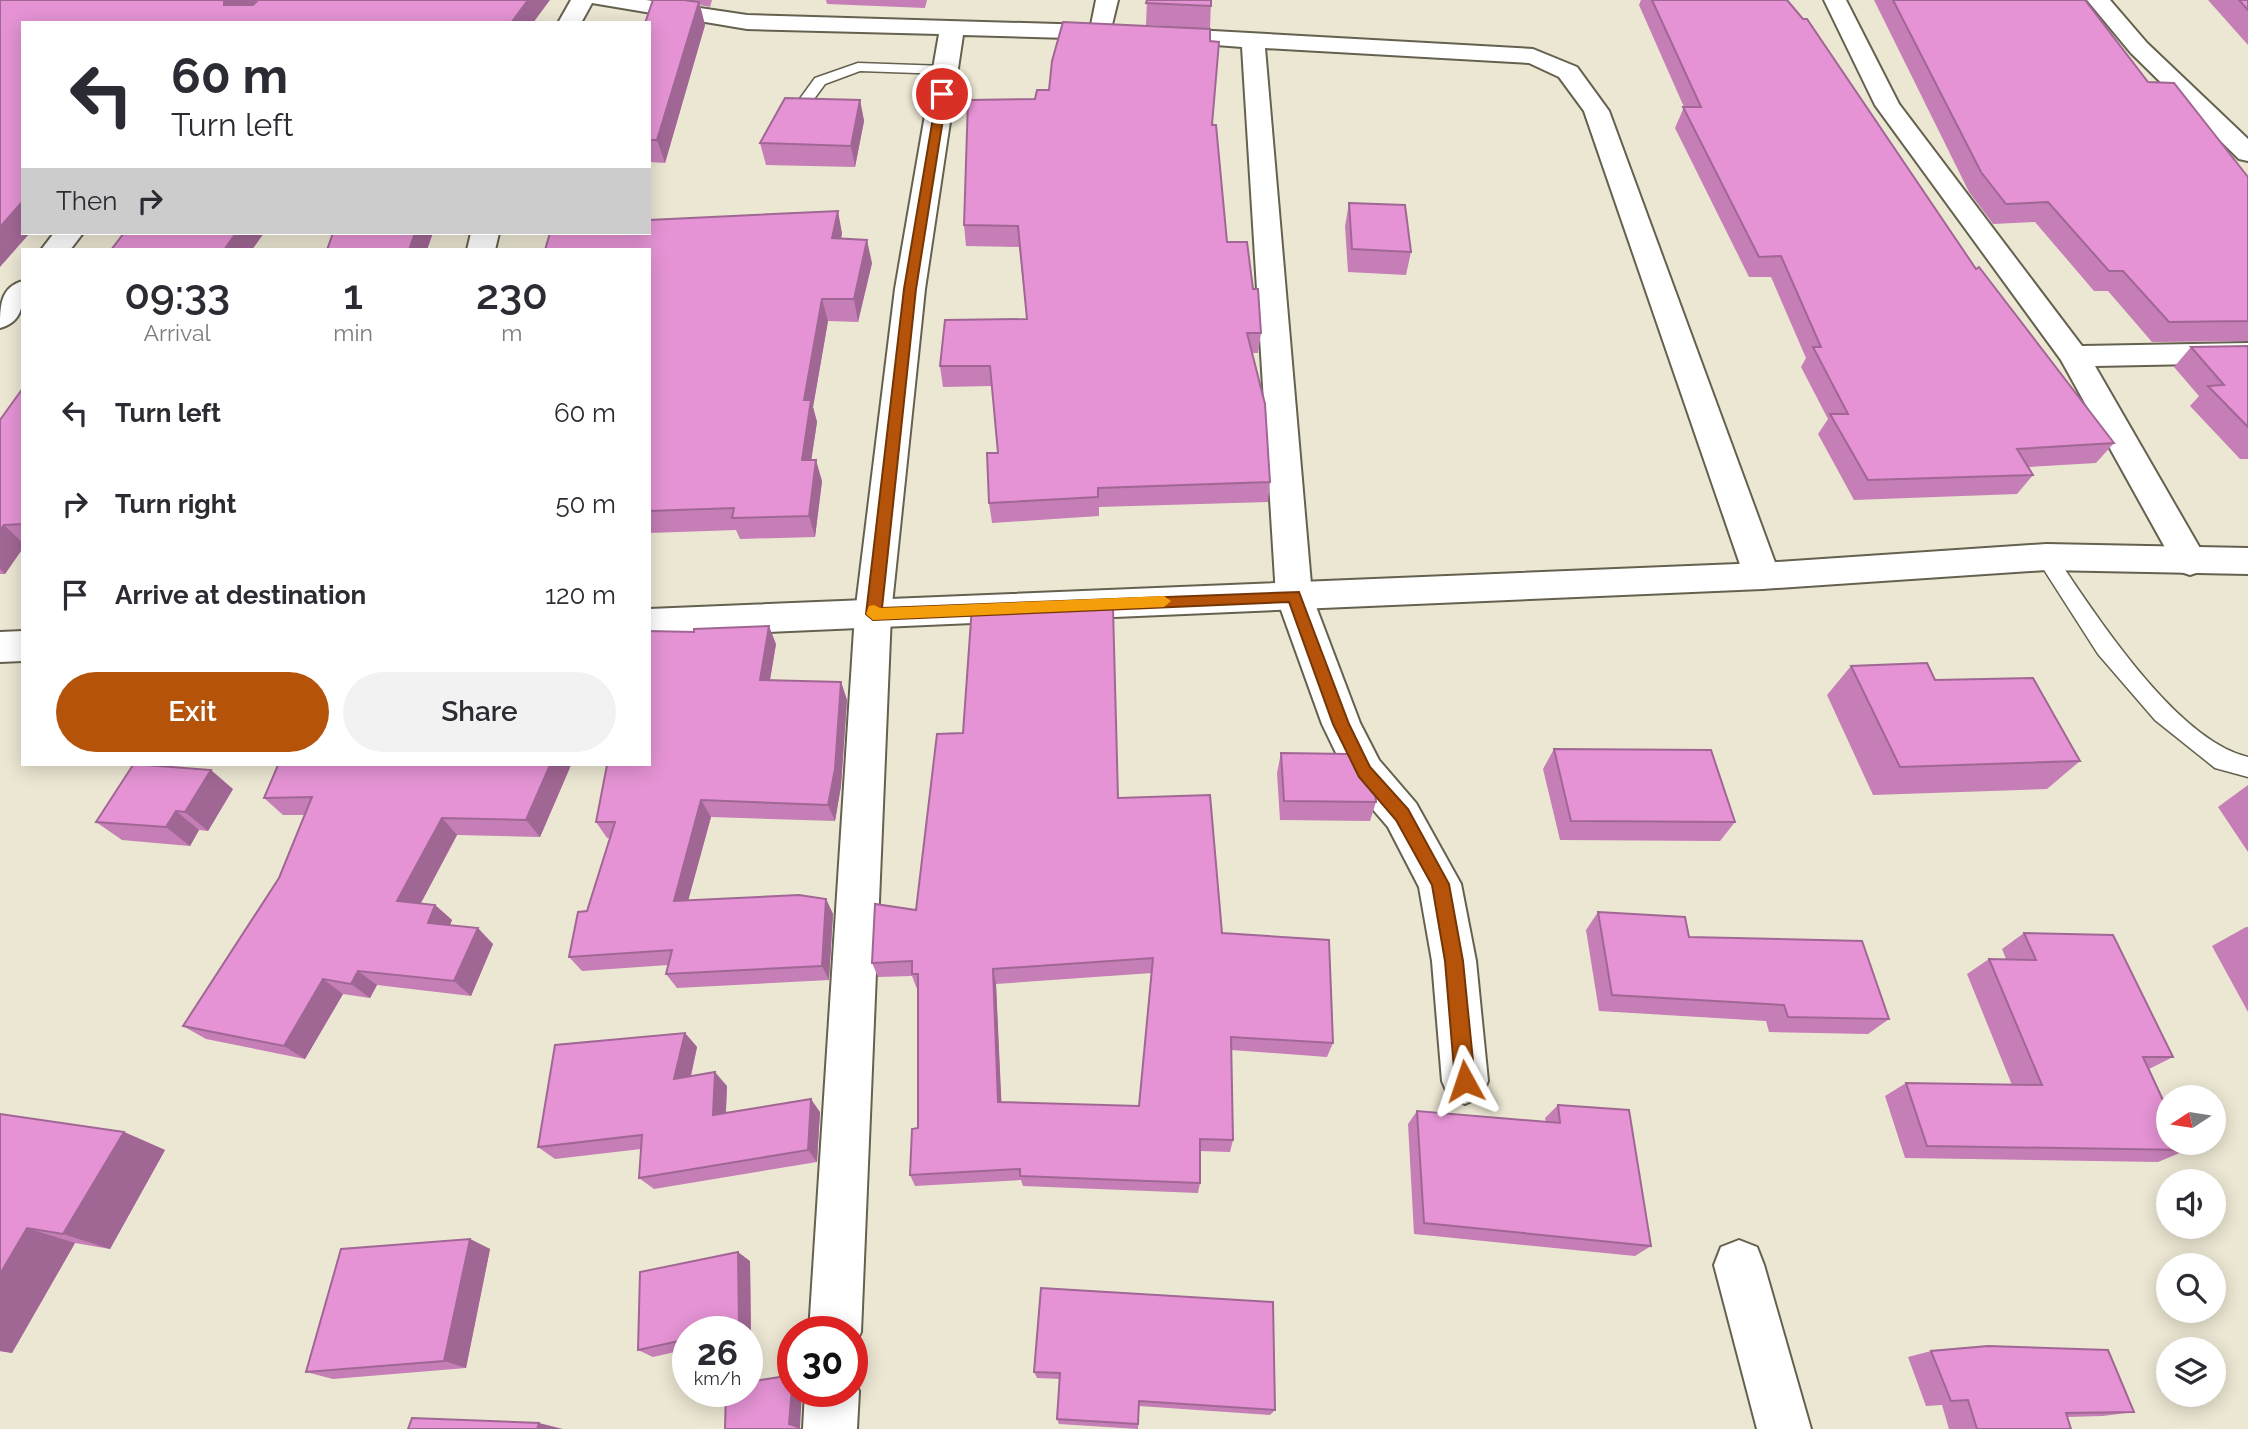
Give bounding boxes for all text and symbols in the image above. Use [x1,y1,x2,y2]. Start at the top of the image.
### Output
text: 60 m [171,47,288,104]
icon: left [56,49,147,140]
pin [912,64,972,124]
icon: arrive [923,75,961,113]
text: Turn left [171,106,293,143]
icon: right [131,182,169,220]
text: Then [56,186,117,216]
text: 09:33 [124,270,230,319]
text: 1 [343,270,363,319]
text: 230 [476,270,548,319]
text: Arrival [143,319,211,346]
text: min [333,319,373,346]
text: m [501,319,522,346]
icon: left [56,394,94,432]
text: Turn left [115,398,221,428]
text: 60 m [554,398,616,428]
icon: right [56,485,94,523]
text: Turn right [115,489,236,519]
text: 50 m [555,489,616,519]
icon: arrive [56,576,94,614]
text: Arrive at destination [115,580,366,610]
text: 120 m [545,580,616,610]
button: Exit [56,672,329,752]
button: Share [343,672,616,752]
position arrow [1428,1044,1502,1118]
north arrow [2156,1085,2226,1155]
map controls [2156,1085,2226,1407]
button: sound [2156,1169,2226,1239]
button: search [2156,1253,2226,1323]
speed limit sign: 30 [777,1316,868,1407]
text: 26 [697,1332,738,1373]
button: layers [2156,1337,2226,1407]
text: km/h [694,1368,741,1389]

